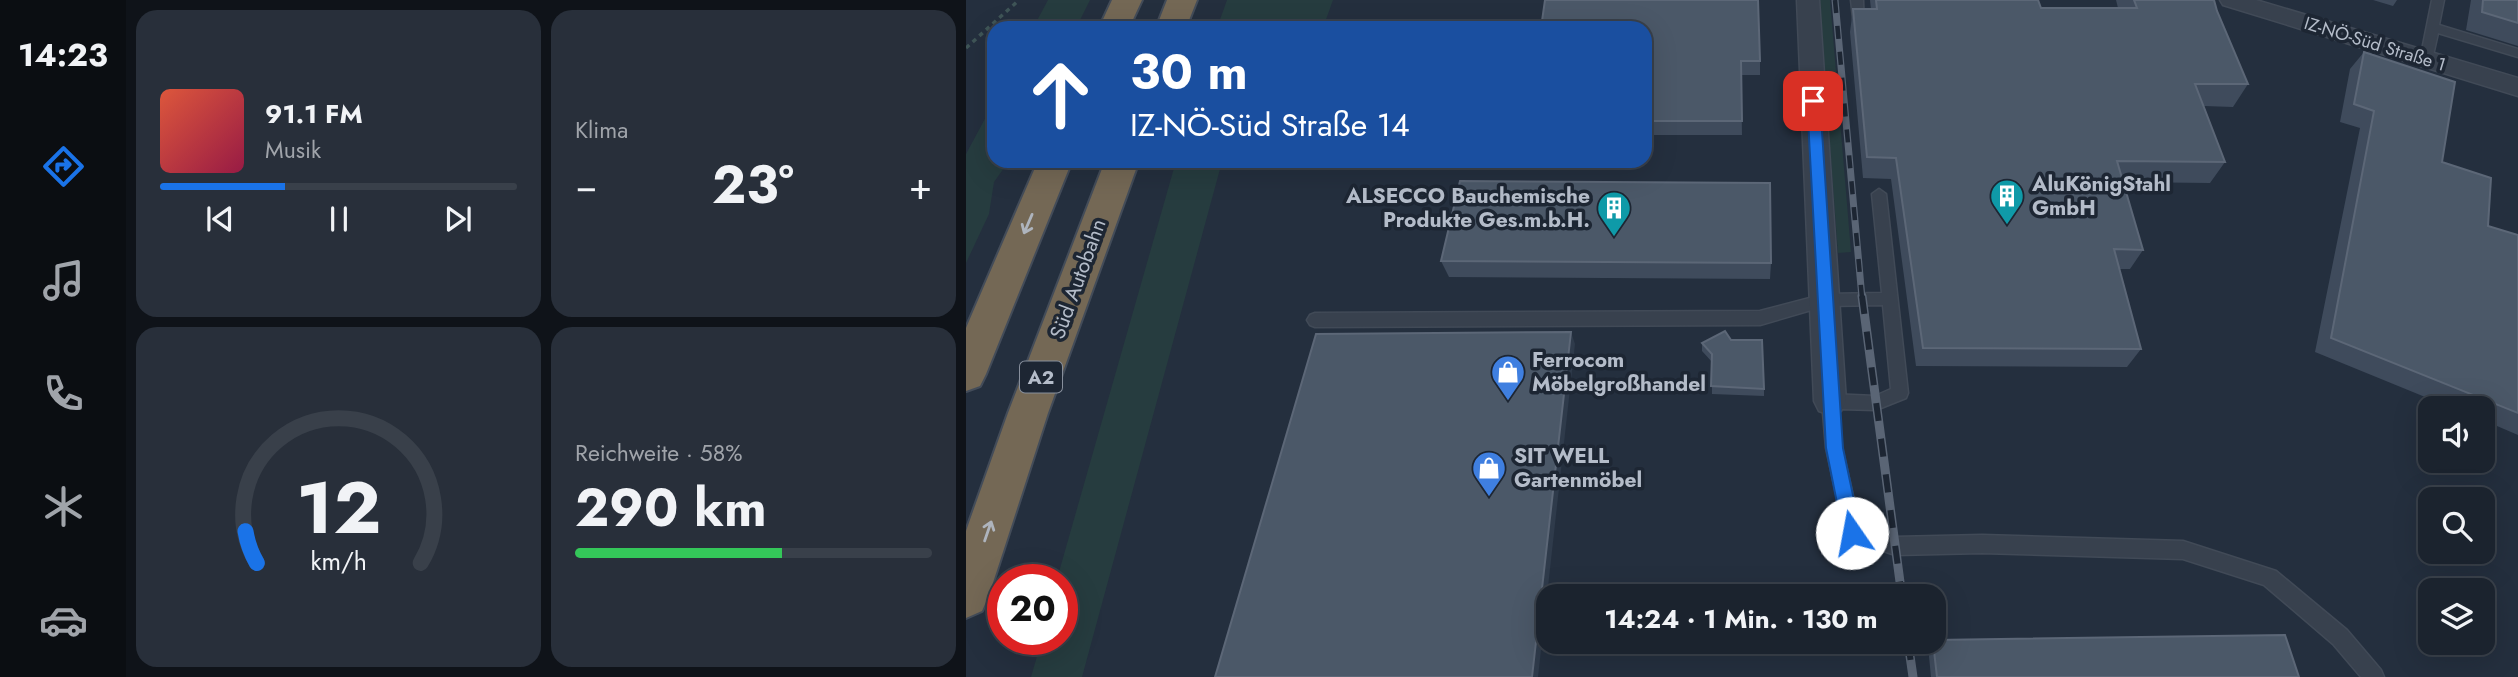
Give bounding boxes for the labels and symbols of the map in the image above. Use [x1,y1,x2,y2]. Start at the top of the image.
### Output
street label: IZ-NÖ-Süd Straße 1 [2301,10,2449,78]
pin [1783,71,1843,131]
place label: AluKönigStahl GmbH [2031,169,2171,223]
building icon: AluKönigStahl GmbH [1988,177,2026,226]
place label: ALSECCO Bauchemische Produkte Ges.m.b.H. [1345,181,1590,235]
building icon: ALSECCO Bauchemische Produkte Ges.m.b.H. [1595,189,1633,238]
one-way arrow [1021,213,1034,234]
street label: Süd Autobahn [1042,215,1114,343]
place label: Ferrocom Möbelgroßhandel [1532,345,1706,399]
shop icon: Ferrocom Möbelgroßhandel [1489,353,1527,402]
road number: A2 [1020,362,1062,392]
place label: SIT WELL Gartenmöbel [1514,441,1642,495]
shop icon: SIT WELL Gartenmöbel [1470,449,1508,498]
position arrow [1815,496,1889,570]
one-way arrow [983,520,995,542]
speed limit sign: 20 [987,564,1078,655]

